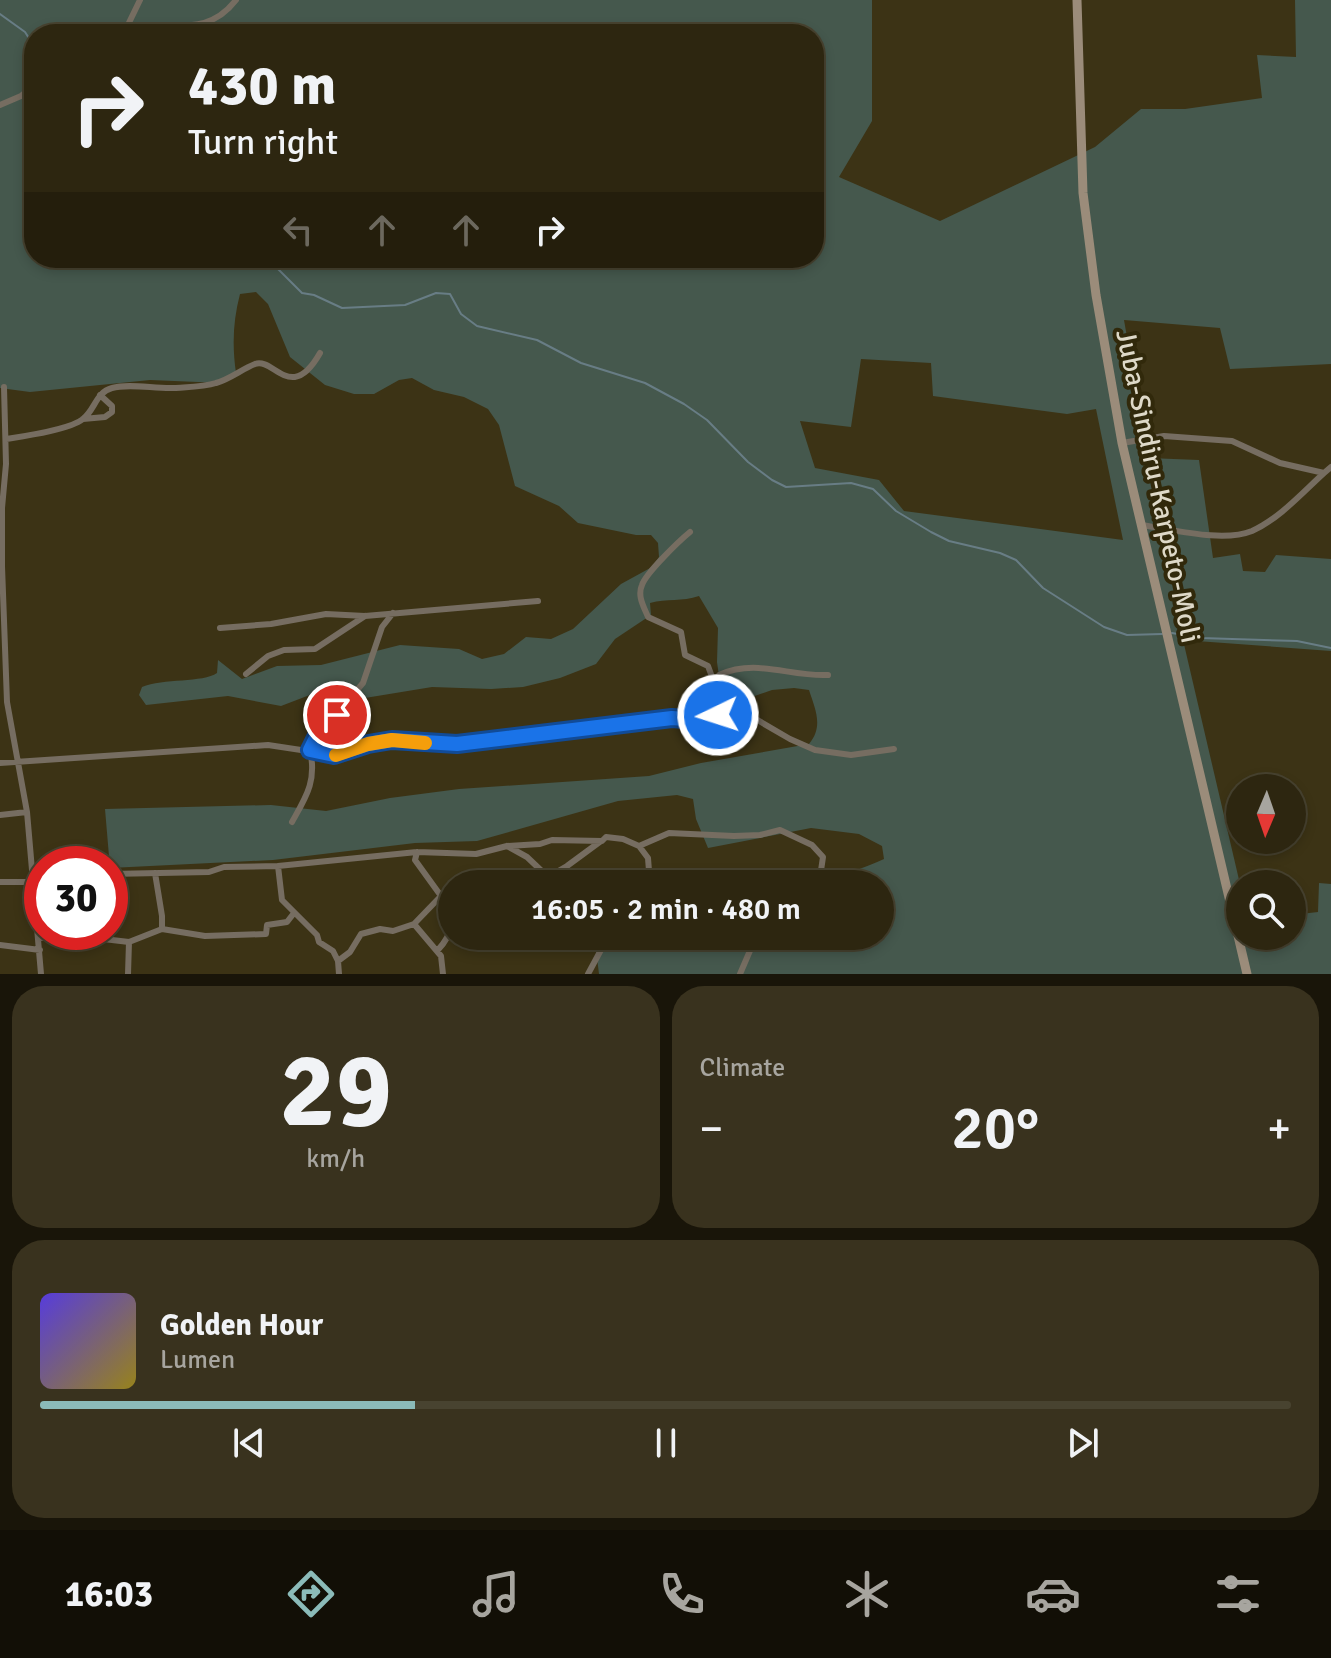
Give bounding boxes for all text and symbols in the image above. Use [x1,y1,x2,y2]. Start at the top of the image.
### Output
text: 430 m [188,51,336,120]
icon: right [56,56,160,160]
text: Turn right [188,120,338,165]
icon: left [276,208,320,252]
icon: ahead [360,208,404,252]
icon: ahead [444,208,488,252]
icon: right [528,208,572,252]
street label: Juba-Sindiru-Karpeto-Moli [1108,326,1208,646]
position arrow [676,673,760,757]
pin [303,681,371,749]
icon: arrive [315,693,359,737]
north arrow [1226,774,1306,854]
map controls [1226,774,1306,950]
speed limit sign: 30 [24,846,128,950]
button: search [1226,870,1306,950]
text: 16:05 · 2 min · 480 m [531,891,801,928]
text: 29 [280,1027,392,1155]
text: Climate [700,1052,785,1084]
text: 20° [951,1092,1039,1166]
text: − [700,1102,723,1156]
text: + [1267,1102,1291,1156]
text: km/h [306,1143,365,1175]
text: Golden Hour [160,1307,323,1344]
text: Lumen [160,1344,235,1376]
icon: previous [227,1421,271,1465]
icon: pause [644,1421,688,1465]
icon: next [1061,1421,1105,1465]
icon: directions [283,1566,339,1622]
icon: music [468,1566,524,1622]
icon: phone [654,1566,710,1622]
icon: climate [839,1566,895,1622]
icon: car [1025,1566,1081,1622]
icon: filters [1210,1566,1266,1622]
text: 16:03 [65,1572,153,1617]

